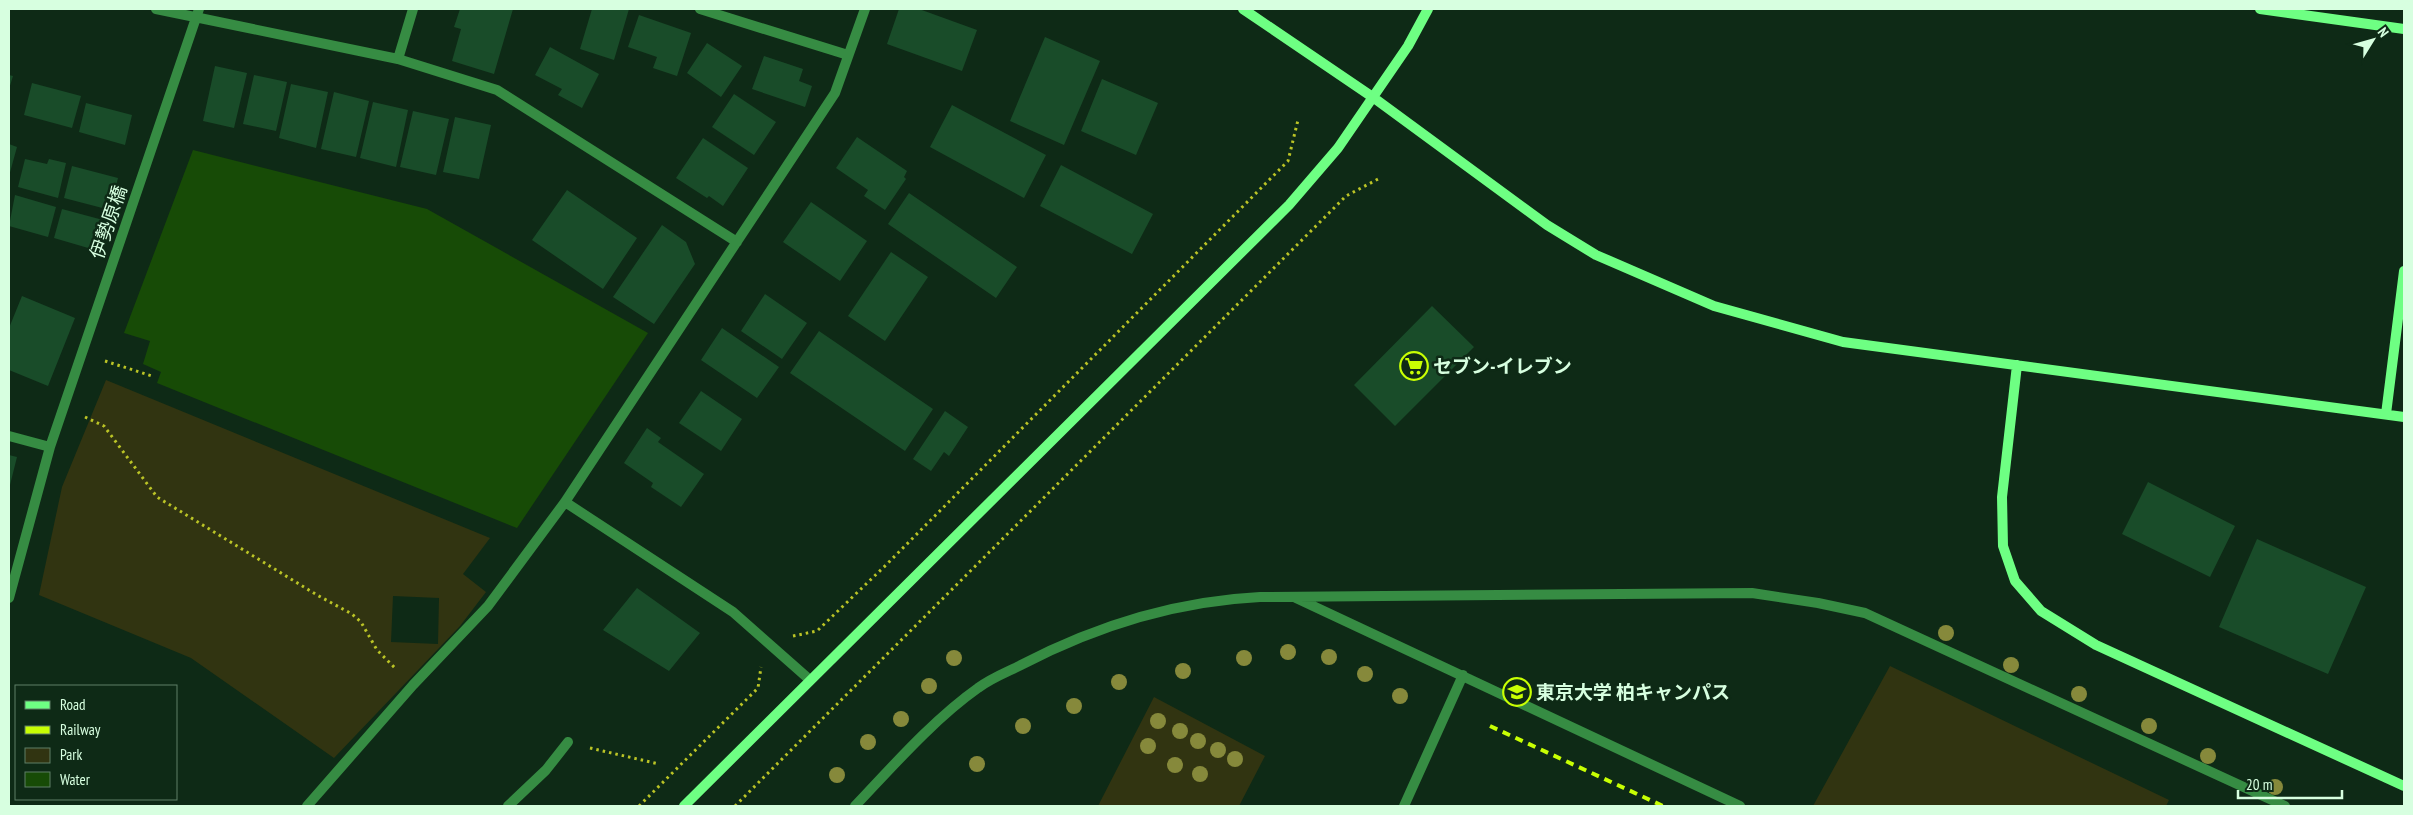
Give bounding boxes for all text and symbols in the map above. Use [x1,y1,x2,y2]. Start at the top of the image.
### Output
north arrow [2348,15,2398,65]
text: N [2374,24,2393,41]
street label: 伊勢原橋 [84,182,132,262]
supermarket icon: セブン-イレブン [1399,351,1429,381]
place label: セブン-イレブン [1433,354,1572,378]
school or university icon: 東京大学 柏キャンパス [1502,677,1532,707]
place label: 東京大学 柏キャンパス [1536,680,1730,704]
legend [15,685,178,800]
text: Road [60,695,86,714]
text: Railway [60,720,101,739]
text: Park [60,745,82,764]
scale bar [2238,768,2342,800]
text: Water [60,770,91,789]
text: 20 m [2246,775,2272,794]

